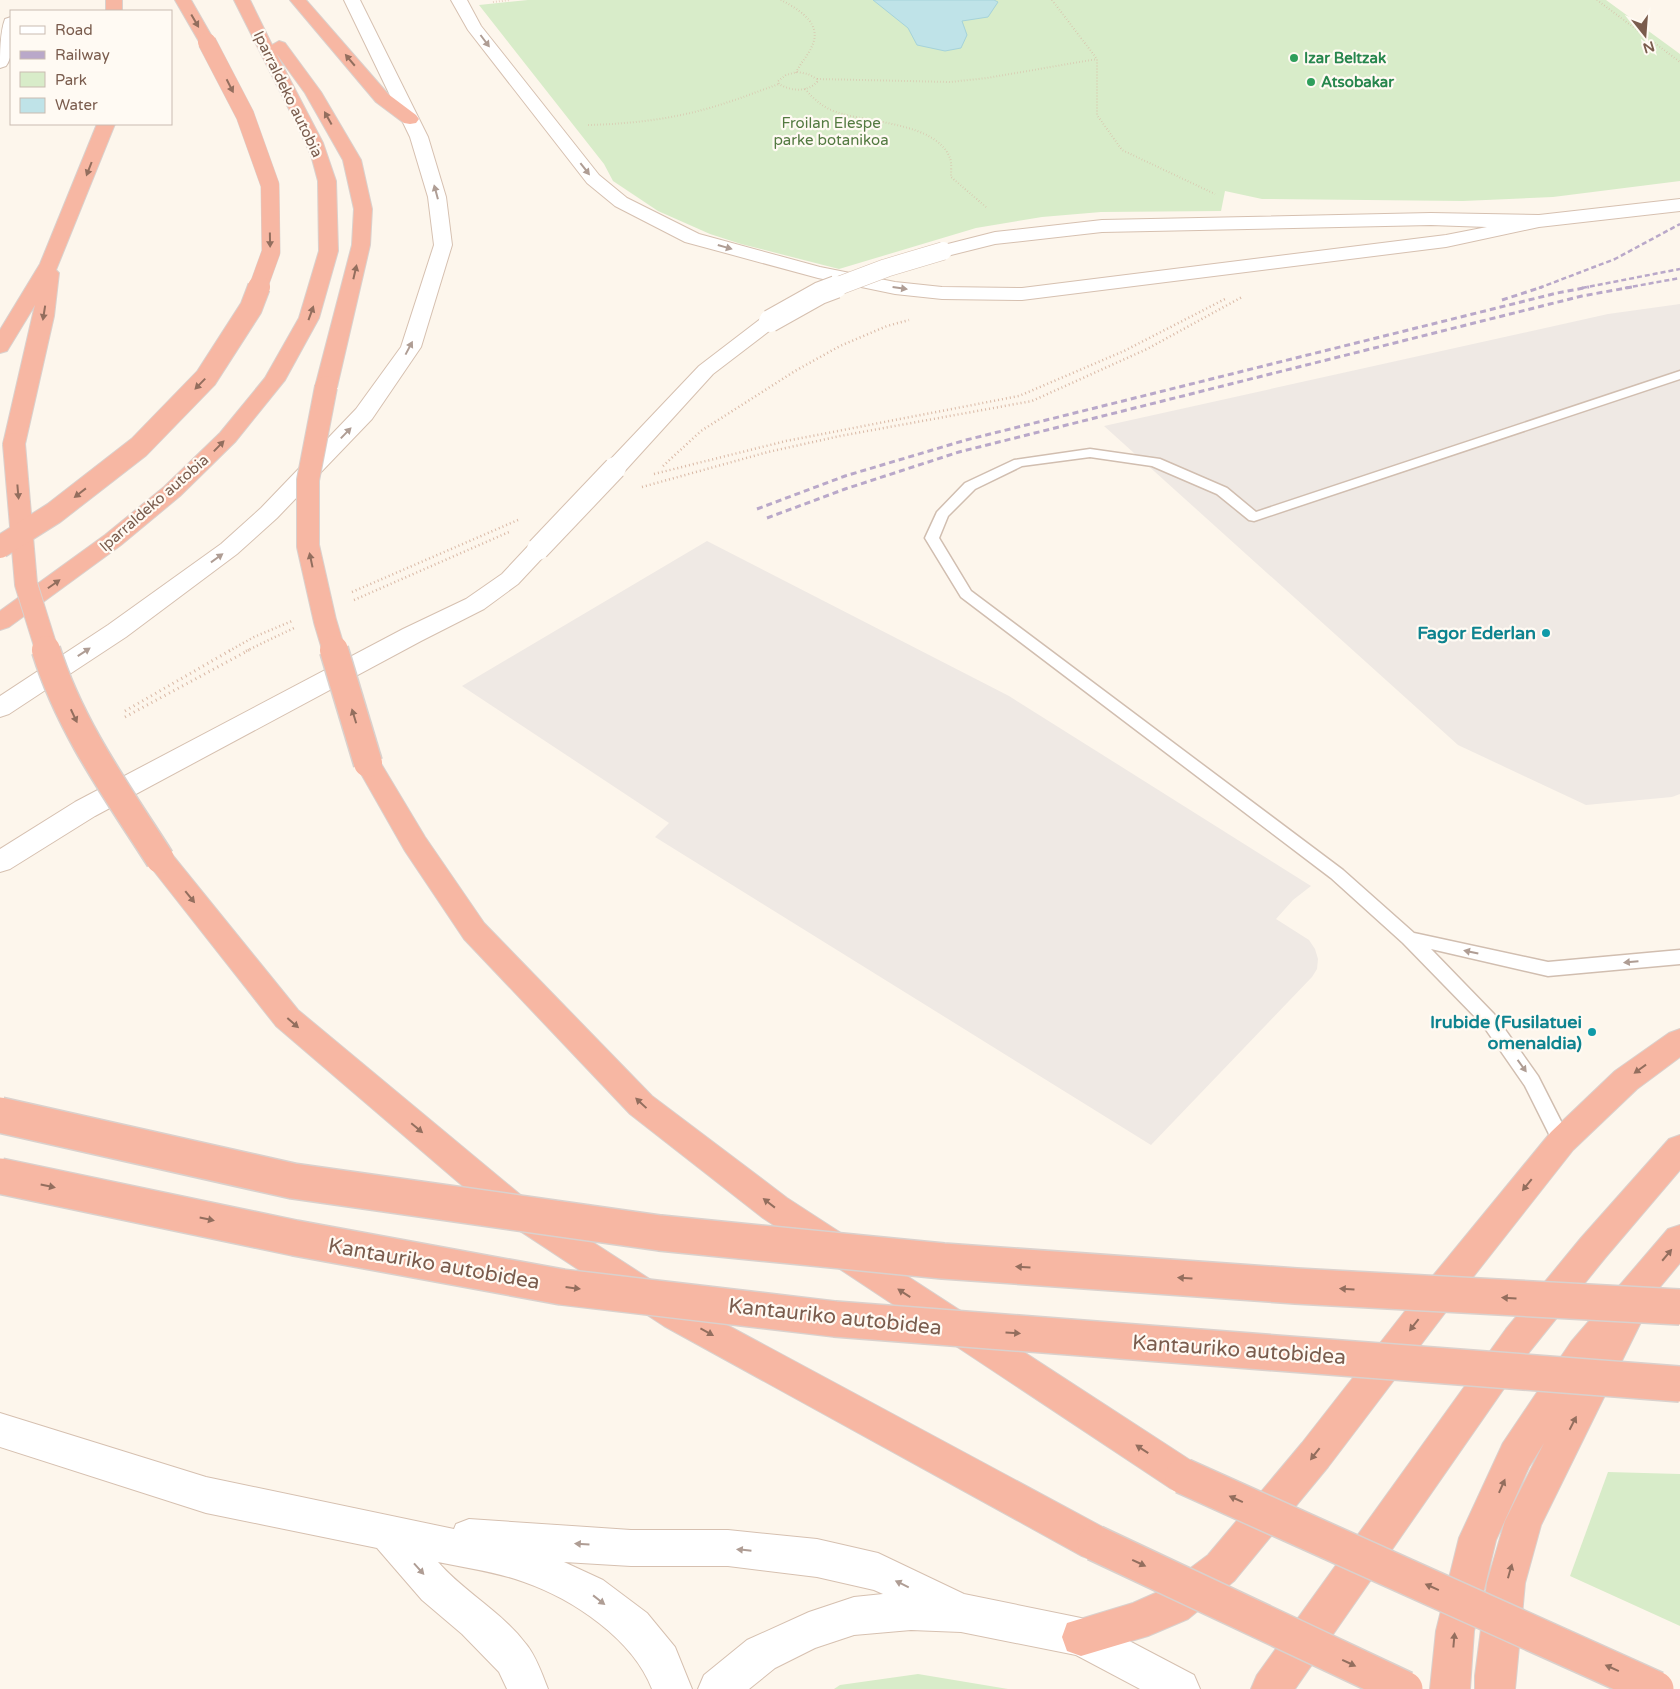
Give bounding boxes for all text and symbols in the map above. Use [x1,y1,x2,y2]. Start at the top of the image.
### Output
legend [10,10,172,125]
north arrow [1620,10,1670,60]
one-way arrow [191,14,199,29]
text: Road [55,21,93,39]
street label: Iparraldeko autobia [250,28,326,160]
one-way arrow [480,34,490,48]
text: N [1641,37,1657,57]
text: Railway [55,46,110,64]
place label: Izar Beltzak [1304,49,1386,67]
marker: Izar Beltzak [1288,52,1300,64]
one-way arrow [345,54,356,67]
text: Park [55,71,87,89]
place label: Atsobakar [1321,73,1394,91]
marker: Atsobakar [1305,76,1317,88]
one-way arrow [226,79,234,93]
text: Water [55,96,98,114]
one-way arrow [324,110,332,125]
park label: Froilan Elespe parke botanikoa [773,114,889,149]
one-way arrow [85,162,92,177]
one-way arrow [580,162,591,175]
one-way arrow [431,184,439,199]
one-way arrow [267,233,275,249]
one-way arrow [717,244,732,252]
one-way arrow [351,264,359,280]
one-way arrow [892,284,908,292]
one-way arrow [40,305,48,321]
one-way arrow [308,306,315,321]
one-way arrow [405,341,413,355]
one-way arrow [194,377,206,389]
one-way arrow [340,428,352,440]
one-way arrow [213,441,225,453]
street label: Iparraldeko autobia [96,451,212,555]
one-way arrow [14,485,22,501]
one-way arrow [73,488,87,498]
one-way arrow [307,552,315,567]
one-way arrow [210,553,224,563]
one-way arrow [47,579,61,589]
place label: Fagor Ederlan [1417,622,1536,644]
marker: Fagor Ederlan [1540,627,1552,639]
one-way arrow [78,647,91,657]
one-way arrow [70,709,78,723]
one-way arrow [349,709,357,724]
one-way arrow [185,890,196,903]
one-way arrow [1463,947,1479,955]
one-way arrow [1623,958,1639,966]
place label: Irubide (Fusilatuei omenaldia) [1430,1011,1582,1054]
one-way arrow [287,1017,300,1028]
marker: Irubide (Fusilatuei omenaldia) [1586,1026,1598,1038]
one-way arrow [1517,1059,1527,1073]
one-way arrow [1634,1064,1647,1074]
one-way arrow [635,1097,647,1109]
one-way arrow [411,1122,424,1133]
one-way arrow [1521,1178,1532,1191]
one-way arrow [40,1182,55,1190]
one-way arrow [762,1198,775,1209]
one-way arrow [199,1216,215,1224]
street label: Kantauriko autobidea [326,1233,542,1295]
one-way arrow [1661,1249,1672,1262]
one-way arrow [1014,1262,1030,1270]
one-way arrow [1176,1274,1192,1282]
one-way arrow [565,1284,581,1292]
one-way arrow [1338,1285,1354,1293]
one-way arrow [897,1288,911,1298]
street label: Kantauriko autobidea [727,1293,943,1341]
one-way arrow [1501,1293,1517,1301]
one-way arrow [1409,1318,1420,1331]
one-way arrow [700,1327,714,1336]
one-way arrow [1005,1329,1021,1337]
street label: Kantauriko autobidea [1131,1330,1347,1370]
one-way arrow [1569,1415,1577,1430]
one-way arrow [1136,1444,1149,1454]
one-way arrow [1310,1447,1321,1460]
one-way arrow [1498,1479,1506,1493]
one-way arrow [1229,1495,1243,1503]
one-way arrow [573,1540,589,1548]
one-way arrow [736,1546,752,1554]
one-way arrow [1132,1560,1146,1568]
one-way arrow [413,1562,425,1574]
one-way arrow [1506,1564,1514,1579]
one-way arrow [894,1580,909,1588]
one-way arrow [1425,1583,1439,1591]
one-way arrow [592,1595,606,1605]
one-way arrow [1451,1632,1459,1648]
one-way arrow [1342,1659,1356,1667]
one-way arrow [1605,1664,1619,1672]

